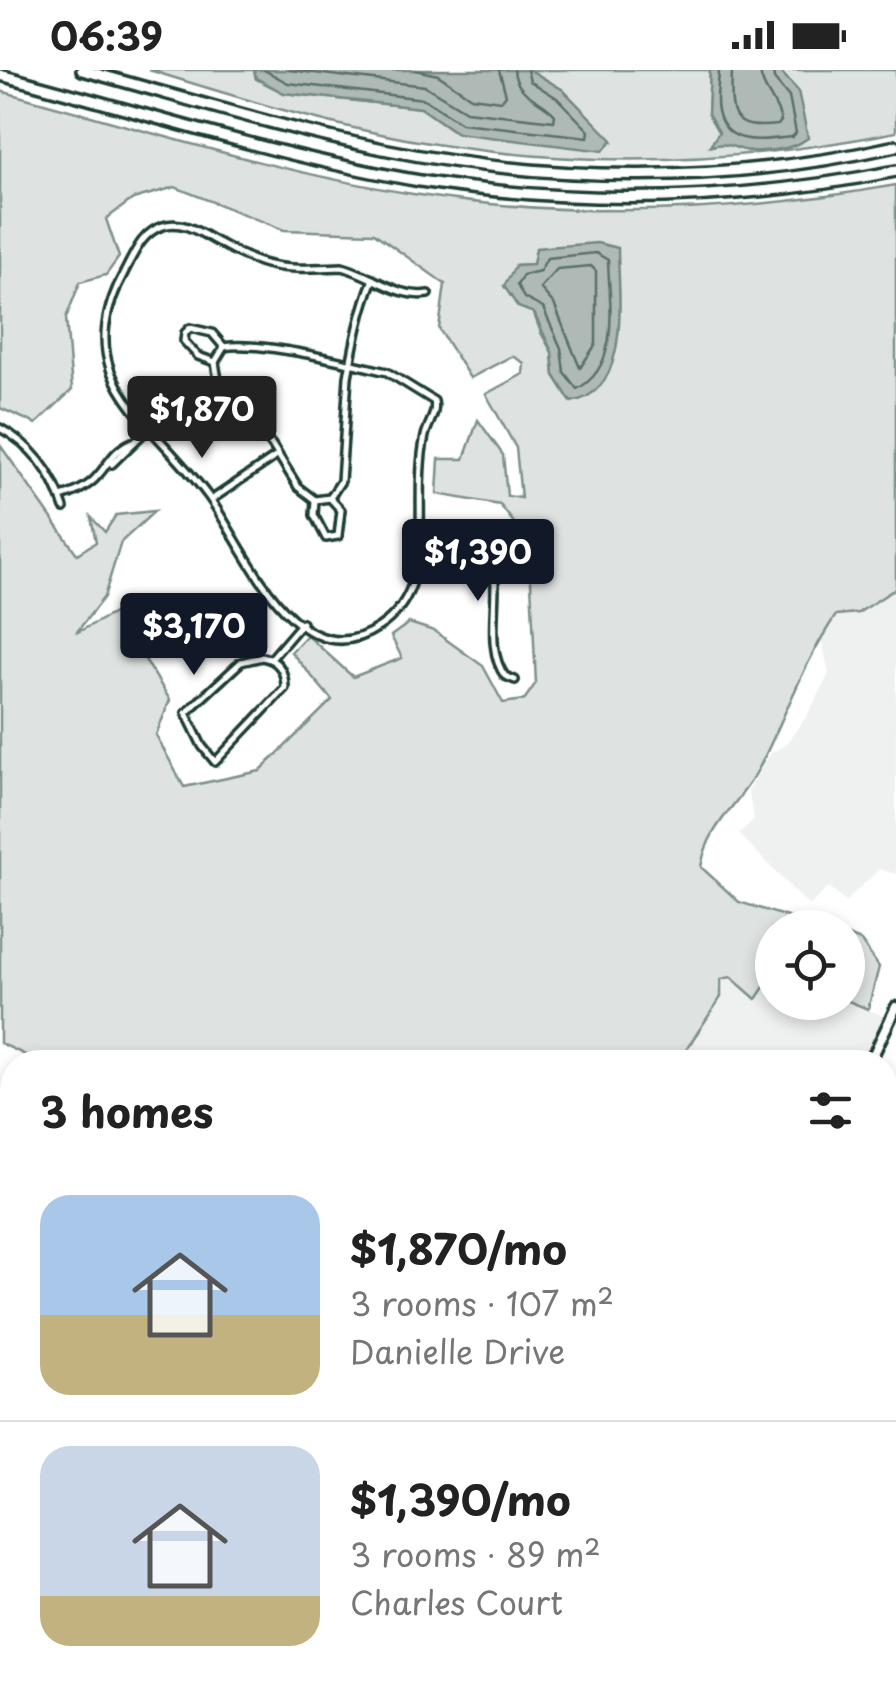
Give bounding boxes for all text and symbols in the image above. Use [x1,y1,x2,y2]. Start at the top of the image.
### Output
text: 06:39 [50,7,163,64]
pin: $1,870 [121,376,283,461]
text: $1,870 [149,384,255,432]
pin: $1,390 [397,519,559,604]
text: $1,390 [424,527,532,575]
pin: $3,170 [113,593,275,678]
text: $3,170 [142,601,246,649]
map controls [755,910,865,1020]
button: locate [755,910,865,1020]
text: 3 homes [40,1079,213,1142]
icon: filters [803,1083,858,1138]
text: $1,870/mo [350,1216,567,1279]
icon: home [120,1235,240,1355]
text: 3 rooms · 107 m² [350,1279,614,1327]
text: Danielle Drive [350,1327,565,1375]
text: $1,390/mo [350,1467,571,1530]
icon: home [120,1486,240,1606]
text: 3 rooms · 89 m² [350,1530,601,1578]
text: Charles Court [350,1578,563,1626]

